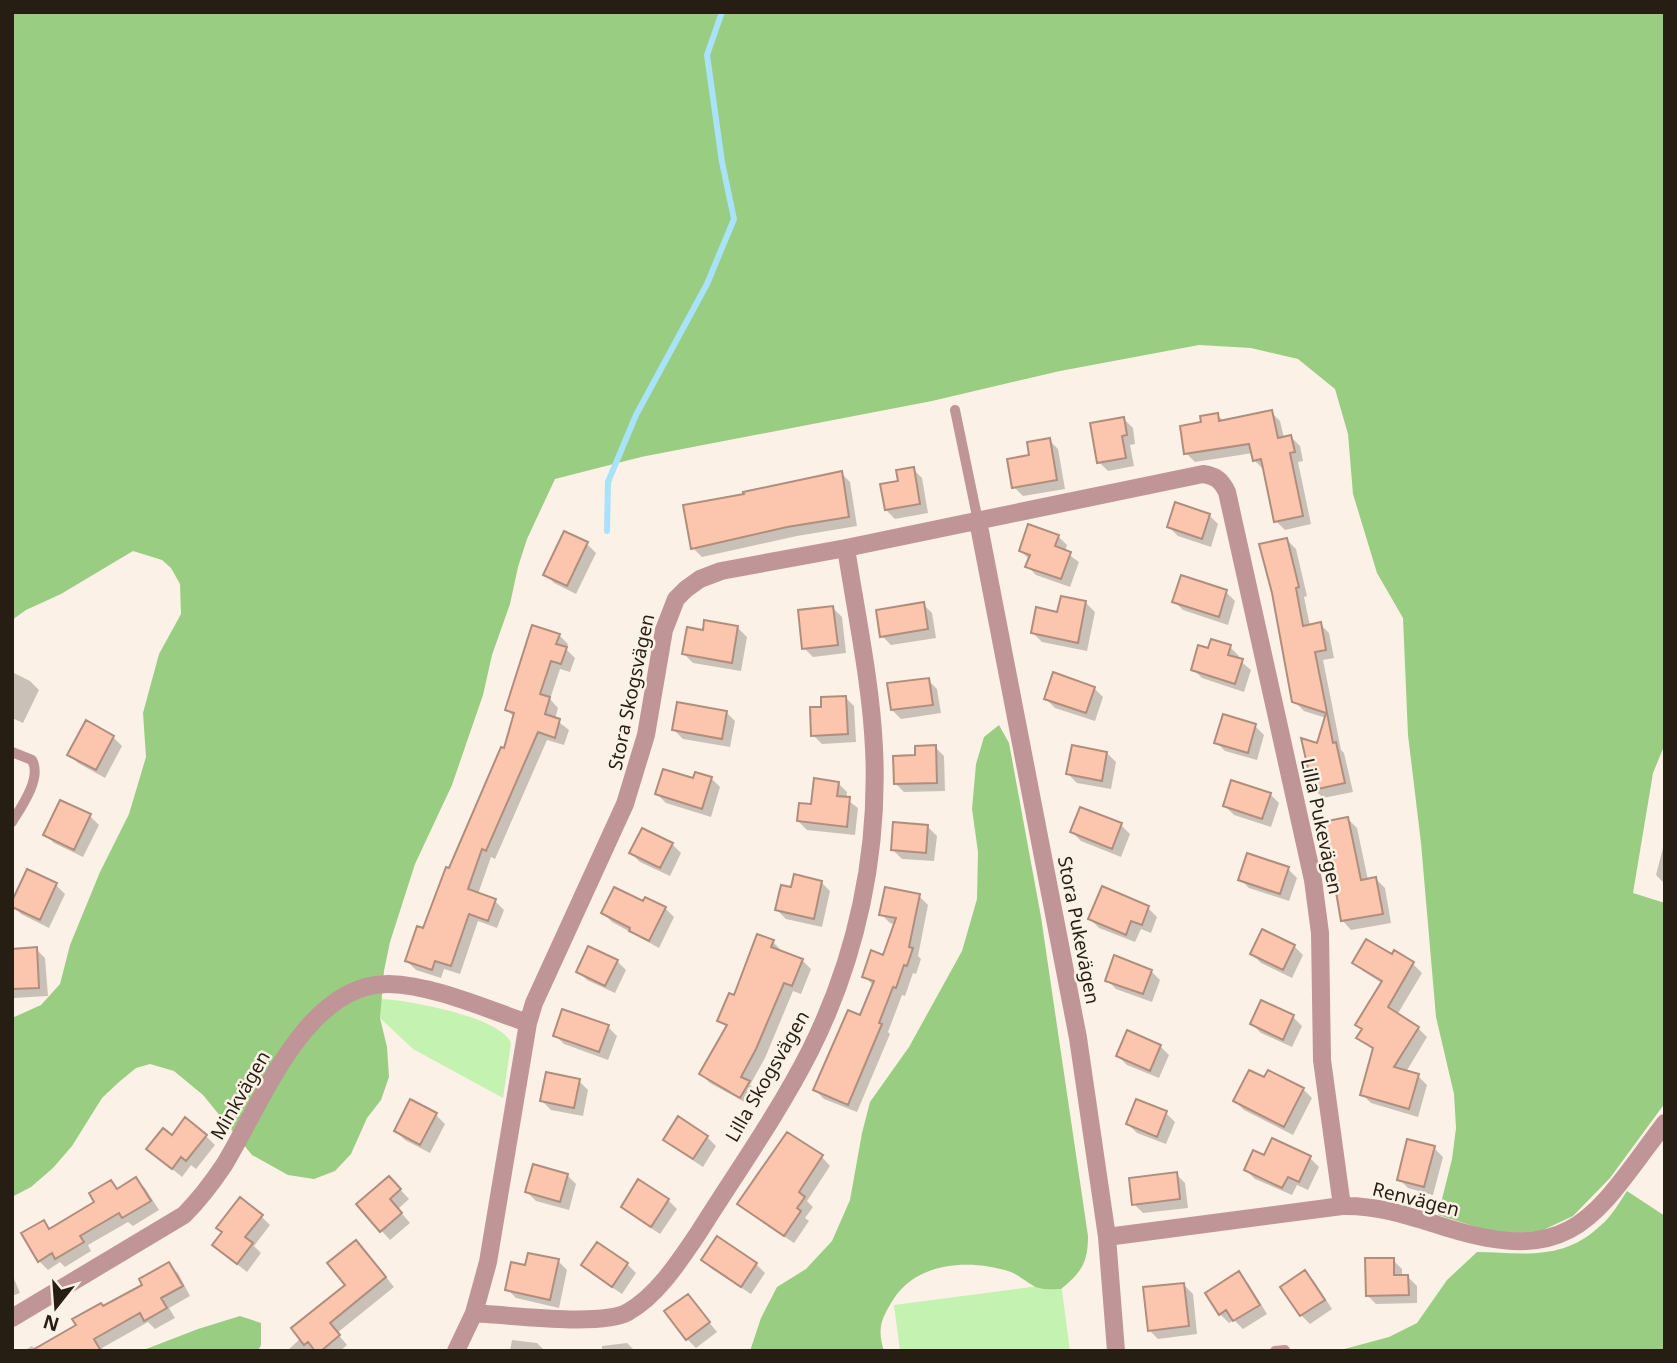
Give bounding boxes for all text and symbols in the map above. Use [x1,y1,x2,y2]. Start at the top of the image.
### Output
street label: Stora Skogsvägen [602,611,660,773]
street label: Lilla Pukevägen [1295,756,1349,896]
street label: Stora Pukevägen [1052,854,1106,1006]
street label: Lilla Skogsvägen [719,1006,815,1146]
street label: Minkvägen [204,1046,276,1144]
street label: Renvägen [1370,1176,1462,1222]
north arrow [21,1272,91,1342]
text: N [40,1309,62,1338]

